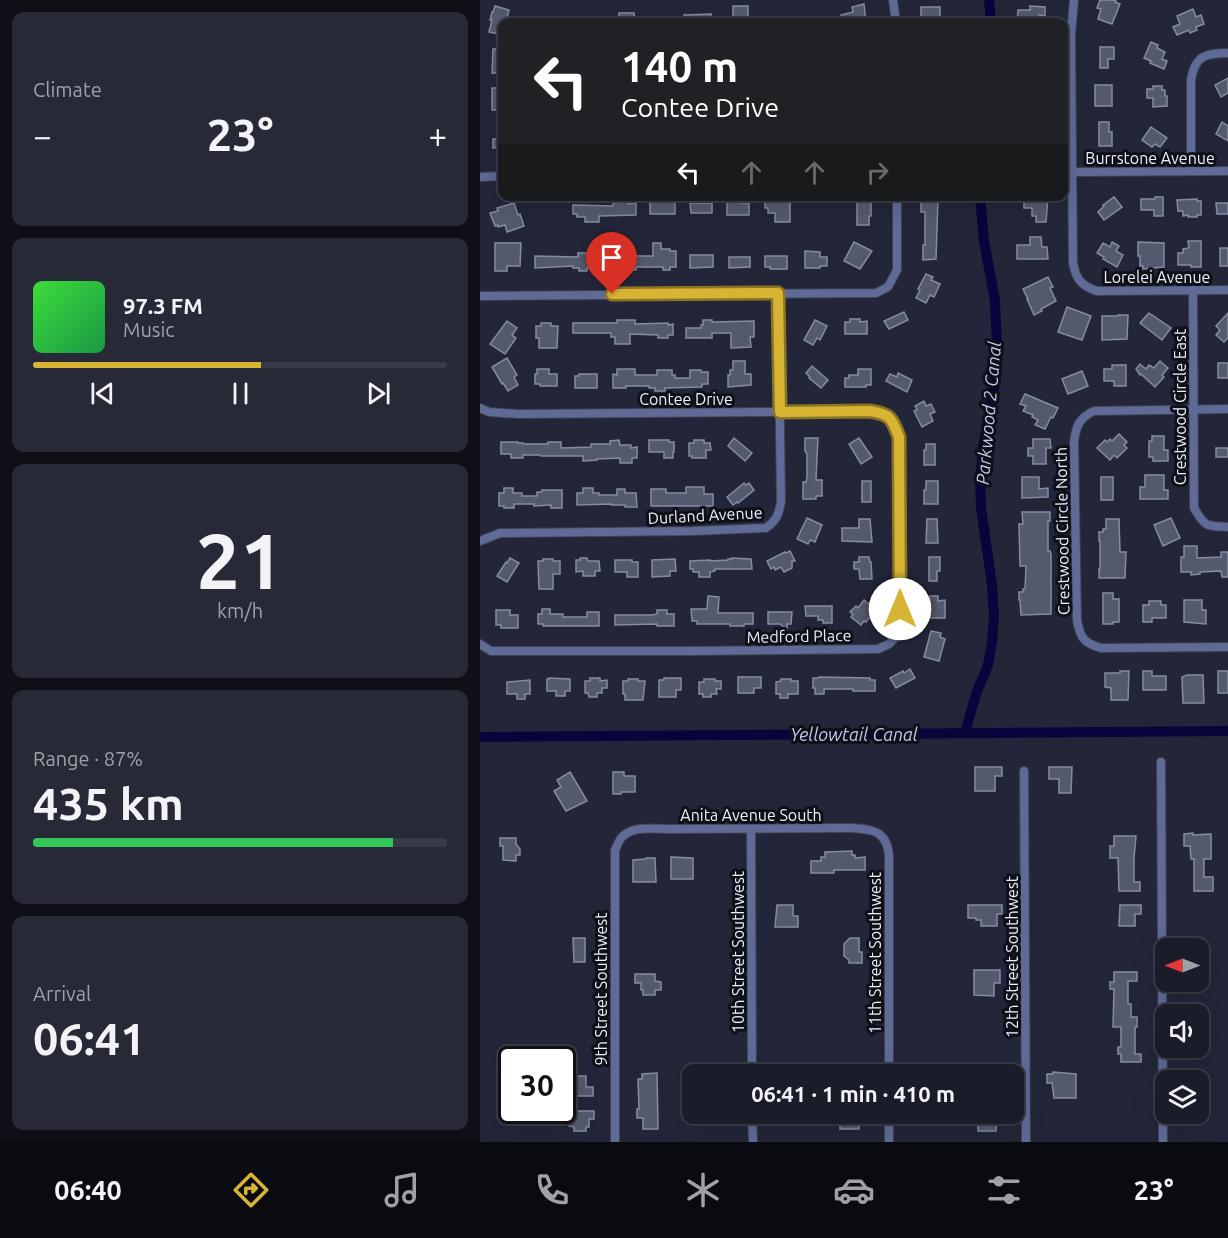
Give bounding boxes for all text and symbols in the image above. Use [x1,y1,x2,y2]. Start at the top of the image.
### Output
icon: left [522,42,600,120]
text: 140 m [621,43,738,90]
text: Climate [33,78,102,101]
text: Contee Drive [621,92,779,122]
text: 23° [207,109,273,160]
text: − [33,117,52,154]
text: + [428,117,447,154]
street label: Burrstone Avenue [1085,149,1215,167]
icon: left [672,156,705,189]
icon: ahead [735,156,768,189]
icon: ahead [798,156,831,189]
icon: right [861,156,894,189]
pin [586,232,637,294]
icon: arrive [595,241,628,274]
street label: Lorelei Avenue [1104,268,1210,286]
text: 97.3 FM [123,293,203,318]
text: Music [123,318,175,341]
street label: Crestwood Circle East [1171,328,1189,485]
water label: Parkwood 2 Canal [972,341,1004,485]
icon: previous [86,377,119,410]
icon: pause [224,377,257,410]
icon: next [362,377,395,410]
street label: Contee Drive [639,390,733,408]
street label: Crestwood Circle North [1052,447,1072,615]
street label: Durland Avenue [647,503,763,527]
text: 21 [196,516,284,604]
position arrow [868,577,932,641]
text: km/h [217,599,263,622]
street label: Medford Place [746,626,852,646]
water label: Yellowtail Canal [790,724,918,744]
text: Range · 87% [33,747,143,770]
text: 435 km [33,778,184,829]
street label: Anita Avenue South [680,806,822,824]
street label: 10th Street Southwest [729,870,747,1033]
street label: 11th Street Southwest [866,871,884,1034]
street label: 12th Street Southwest [1003,875,1021,1038]
street label: 9th Street Southwest [592,912,610,1066]
north arrow [1155,938,1209,992]
map controls [1155,938,1209,1124]
text: Arrival [33,982,91,1005]
button: sound [1155,1004,1209,1058]
text: 06:41 [33,1013,146,1064]
speed limit sign: 30 [498,1046,576,1124]
button: layers [1155,1070,1209,1124]
text: 06:41 · 1 min · 410 m [751,1081,955,1106]
icon: directions [230,1169,272,1211]
icon: music [381,1169,423,1211]
icon: phone [531,1169,573,1211]
icon: climate [682,1169,724,1211]
icon: car [833,1169,875,1211]
icon: filters [983,1169,1025,1211]
text: 06:40 [54,1175,122,1205]
text: 23° [1134,1175,1174,1205]

